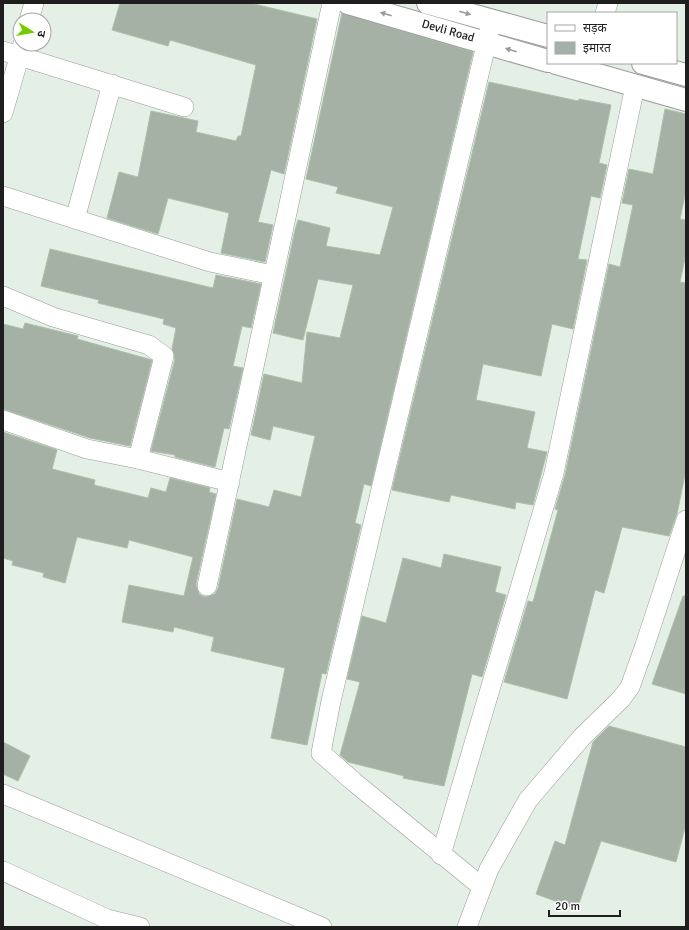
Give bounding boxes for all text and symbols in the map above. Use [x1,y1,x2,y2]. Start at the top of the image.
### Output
one-way arrow [379,10,392,16]
one-way arrow [459,11,471,17]
north arrow [12,12,52,52]
legend [547,12,677,64]
street label: Devli Road [420,16,476,46]
text: सड़क [583,21,608,36]
text: उ [34,29,48,39]
text: इमारत [583,41,612,56]
one-way arrow [504,47,516,53]
scale bar [549,892,620,918]
text: 20 m [555,899,580,914]

